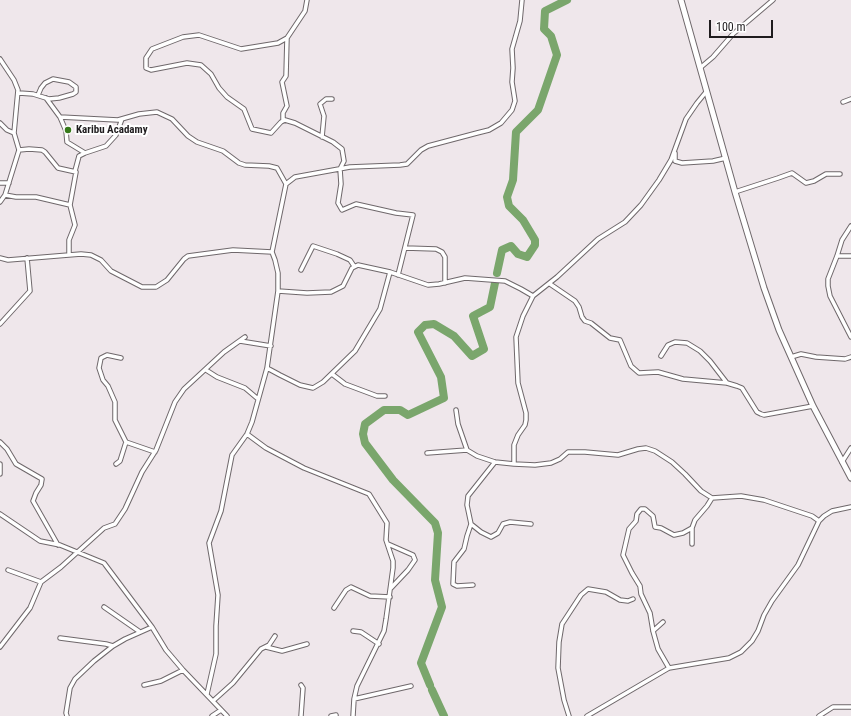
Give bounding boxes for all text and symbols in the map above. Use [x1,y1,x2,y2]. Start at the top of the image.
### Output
scale bar [711,12,775,38]
text: 100 m [716,20,746,34]
place label: Karibu Acadamy [76,123,148,137]
marker: Karibu Acadamy [63,125,73,135]

